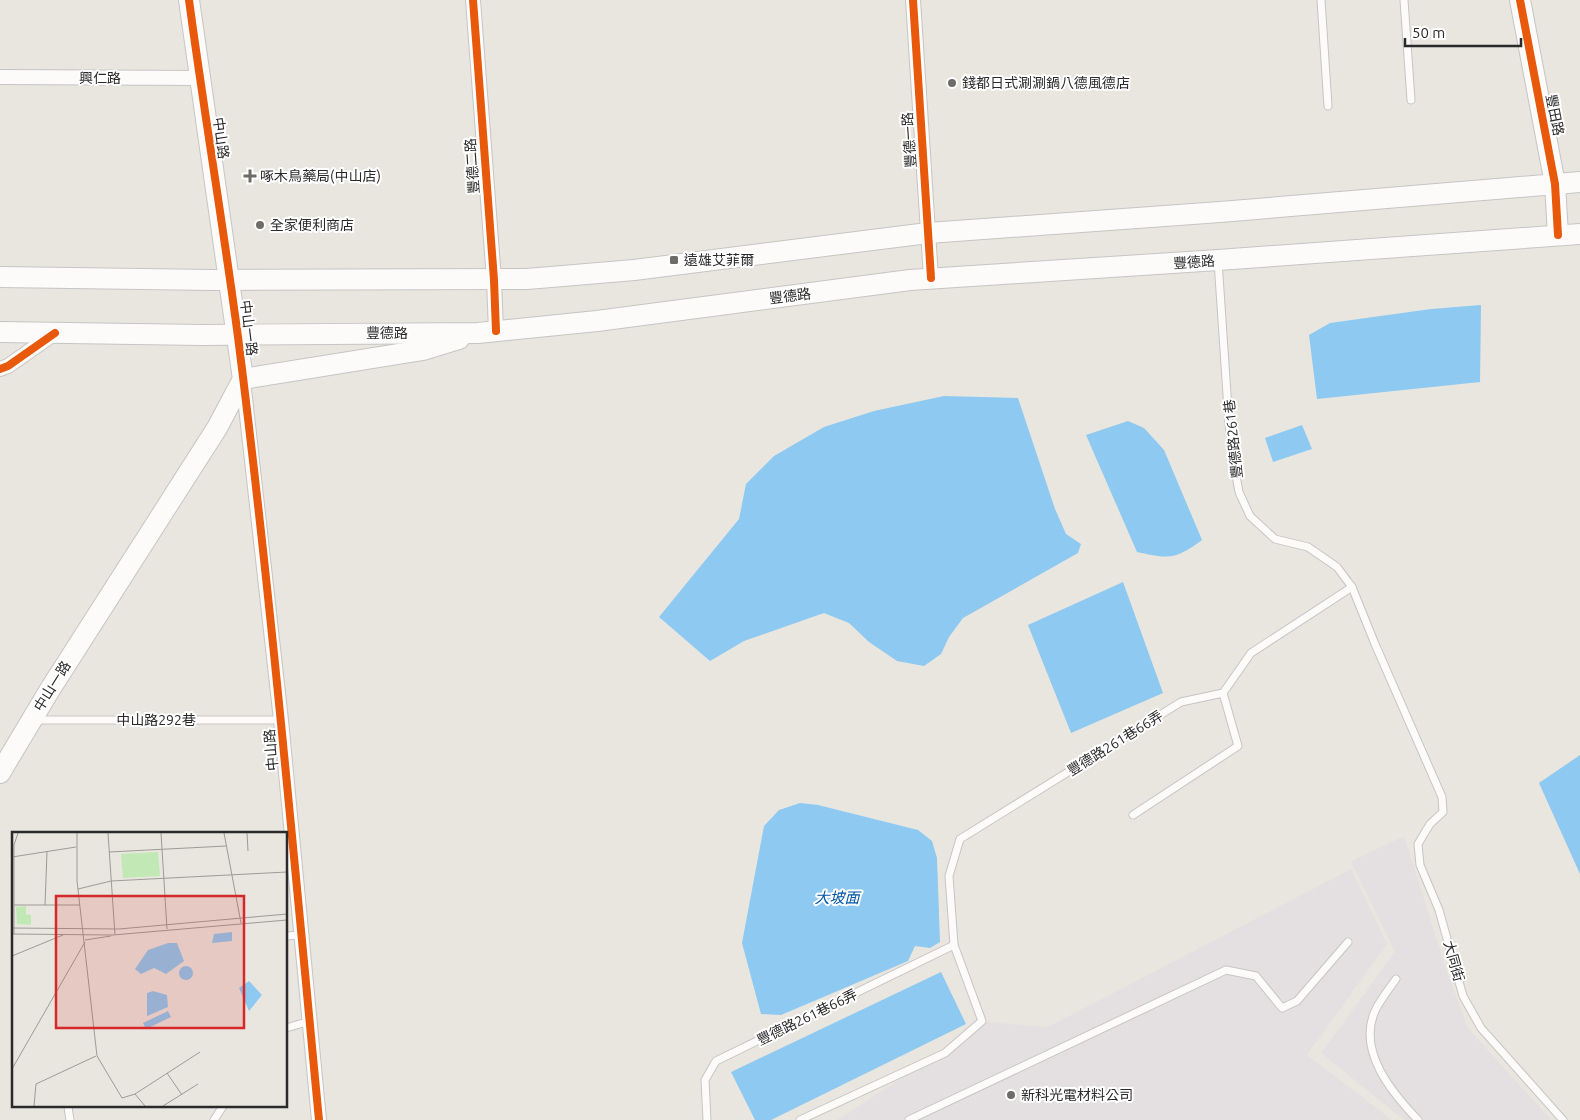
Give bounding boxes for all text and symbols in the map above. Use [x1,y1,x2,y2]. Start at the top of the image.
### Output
scale bar [1405,15,1521,47]
text: 50 m [1412,24,1445,41]
street label: 興仁路 [79,70,121,86]
place label: 錢都日式涮涮鍋八德風德店 [962,75,1130,91]
marker: 錢都日式涮涮鍋八德風德店 [946,77,958,89]
street label: 豐田路 [1543,93,1567,137]
street label: 豐德一路 [899,112,919,168]
street label: 中山路 [210,116,232,160]
street label: 豐德二路 [462,138,482,194]
place label: 啄木鳥藥局(中山店) [260,168,381,184]
marker: 啄木鳥藥局(中山店) [244,170,256,182]
place label: 全家便利商店 [270,217,354,233]
marker: 全家便利商店 [254,219,266,231]
place label: 遠雄艾菲爾 [684,252,754,268]
street label: 豐德路 [1172,253,1216,271]
marker: 遠雄艾菲爾 [668,254,680,266]
street label: 豐德路 [768,286,812,306]
street label: 中山一路 [238,299,260,357]
street label: 豐德路 [366,325,408,341]
street label: 豐德路261巷 [1221,399,1245,479]
street label: 中山一路 [30,658,74,714]
street label: 豐德路261巷66弄 [1064,707,1166,779]
street label: 中山路292巷 [116,712,196,728]
street label: 中山路 [261,728,281,772]
inset map [12,832,288,1108]
water label: 大坡面 [814,889,862,906]
street label: 大同街 [1441,939,1467,983]
street label: 豐德路261巷66弄 [754,986,860,1048]
place label: 新科光電材料公司 [1021,1087,1133,1103]
marker: 新科光電材料公司 [1005,1089,1017,1101]

